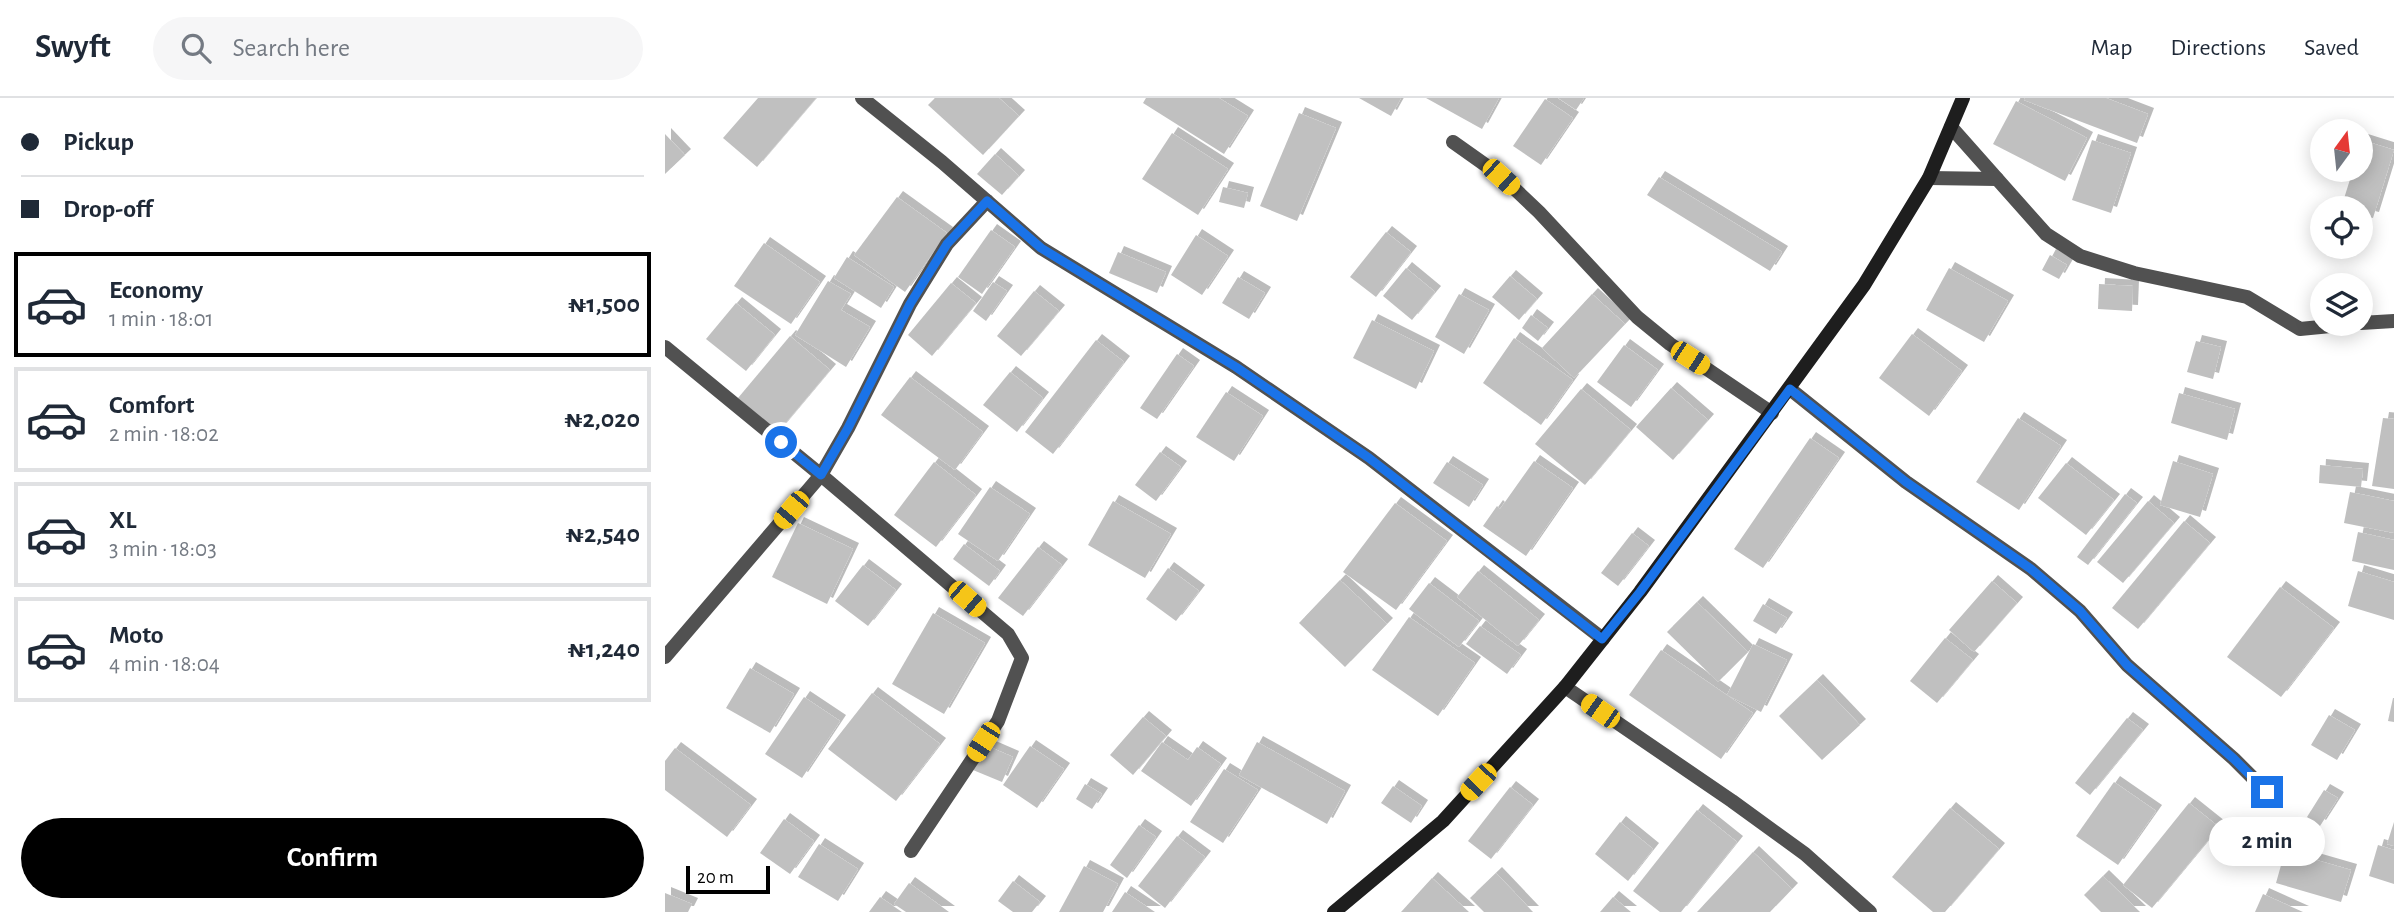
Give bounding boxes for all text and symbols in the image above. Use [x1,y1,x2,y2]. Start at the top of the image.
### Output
search box [153,17,643,80]
icon: search [177,29,215,67]
text: Swyft [35,31,111,64]
text: Search here [233,35,350,61]
text: Map [2090,36,2132,60]
text: Directions [2170,36,2266,60]
text: Saved [2304,36,2359,60]
north arrow [2310,119,2373,182]
map controls [2310,119,2373,336]
text: Pickup [63,129,134,155]
car [1479,155,1524,199]
text: Drop-off [63,196,152,222]
button: locate [2310,196,2373,259]
icon: car [25,273,88,336]
button: layers [2310,273,2373,336]
text: Economy [109,277,203,303]
text: ₦1,500 [568,291,640,317]
text: 1 min · 18:01 [109,308,214,331]
car [1667,338,1714,378]
icon: car [25,388,88,451]
text: Comfort [109,392,194,418]
text: ₦2,020 [564,406,640,432]
text: 2 min · 18:02 [109,423,219,446]
route start [765,426,797,458]
car [770,487,813,533]
icon: car [25,503,88,566]
text: XL [109,507,136,533]
text: ₦2,540 [566,521,640,547]
text: 3 min · 18:03 [109,538,217,561]
car [945,577,990,621]
icon: car [25,618,88,681]
text: Moto [109,622,164,648]
text: ₦1,240 [567,636,640,662]
text: 4 min · 18:04 [109,653,220,676]
car [1577,690,1624,732]
car [963,719,1004,765]
car [1456,759,1501,805]
route end [2251,776,2283,808]
callout: 2 min [2209,816,2325,866]
button: Confirm [21,818,644,898]
text: 2 min [2241,830,2293,853]
scale bar [686,863,770,895]
text: 20 m [697,868,734,887]

